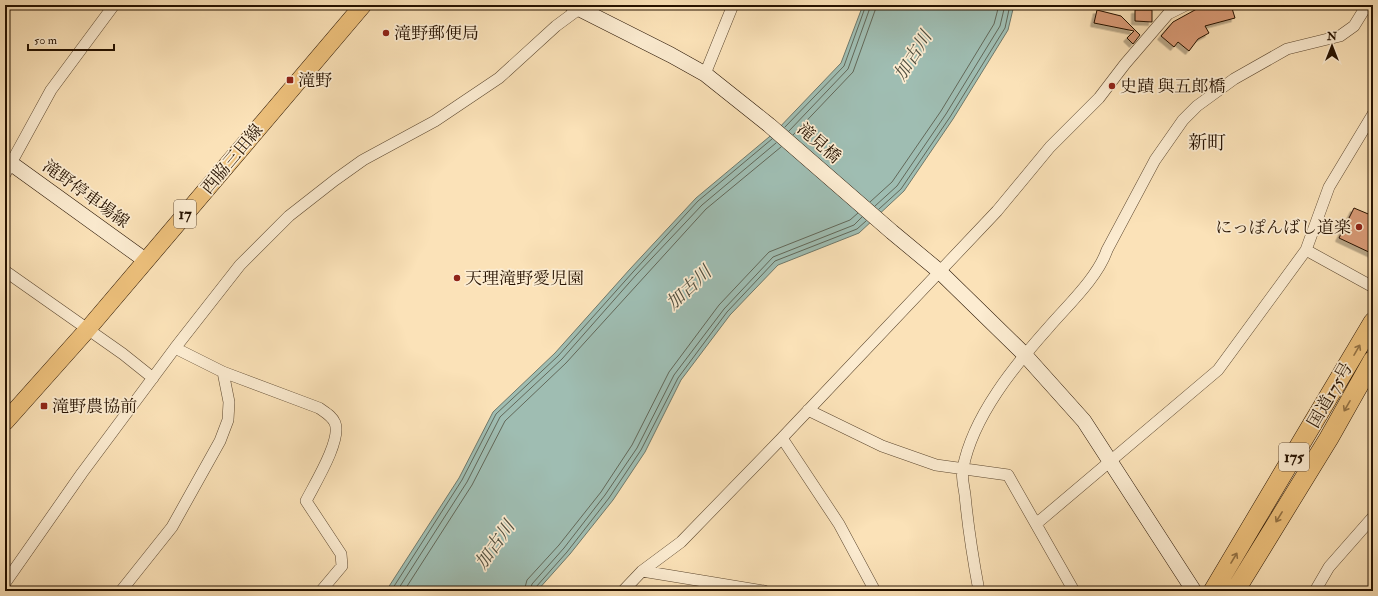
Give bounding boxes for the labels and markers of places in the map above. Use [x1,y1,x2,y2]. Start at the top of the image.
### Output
place label: 滝野郵便局 [394,23,479,44]
marker: 滝野郵便局 [381,28,391,38]
place label: 滝野 [298,70,332,91]
marker: 滝野 [285,75,295,85]
place label: 史蹟 與五郎橋 [1120,76,1226,97]
marker: 史蹟 與五郎橋 [1107,81,1117,91]
place label: にっぽんばし道楽 [1215,217,1351,238]
marker: にっぽんばし道楽 [1354,222,1364,232]
place label: 天理滝野愛児園 [465,268,584,289]
marker: 天理滝野愛児園 [452,273,462,283]
place label: 滝野農協前 [52,396,137,417]
marker: 滝野農協前 [39,401,49,411]

